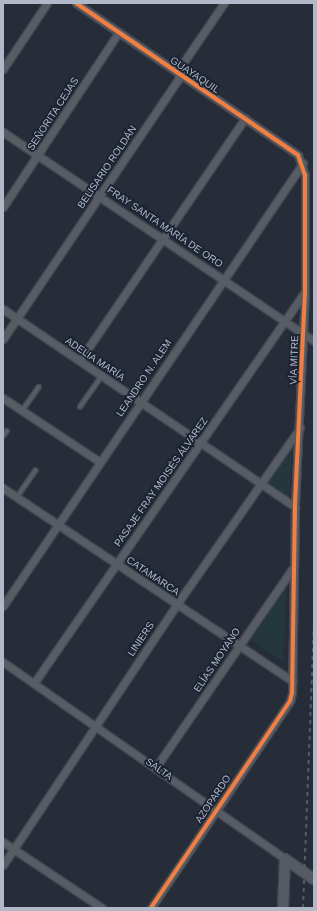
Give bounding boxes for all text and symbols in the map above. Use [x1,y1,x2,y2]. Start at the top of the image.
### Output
street label: GUAYAQUIL [168,54,222,96]
street label: SEÑORITA CEJAS [25,75,81,153]
street label: BELISARIO ROLDÁN [75,123,139,211]
street label: FRAY SANTA MARÍA DE ORO [104,183,226,271]
street label: ADELIA MARÍA [63,334,127,384]
street label: VÍA MITRE [287,335,301,385]
street label: LEANDRO N. ALEM [114,337,174,419]
street label: PASAJE FRAY MOISÉS ÁLVAREZ [112,415,210,549]
street label: CATAMARCA [124,554,182,598]
street label: LINIERS [125,620,157,658]
street label: ELÍAS MOYANO [191,626,243,694]
street label: SALTA [143,755,175,783]
street label: AZOPARDO [193,773,233,825]

